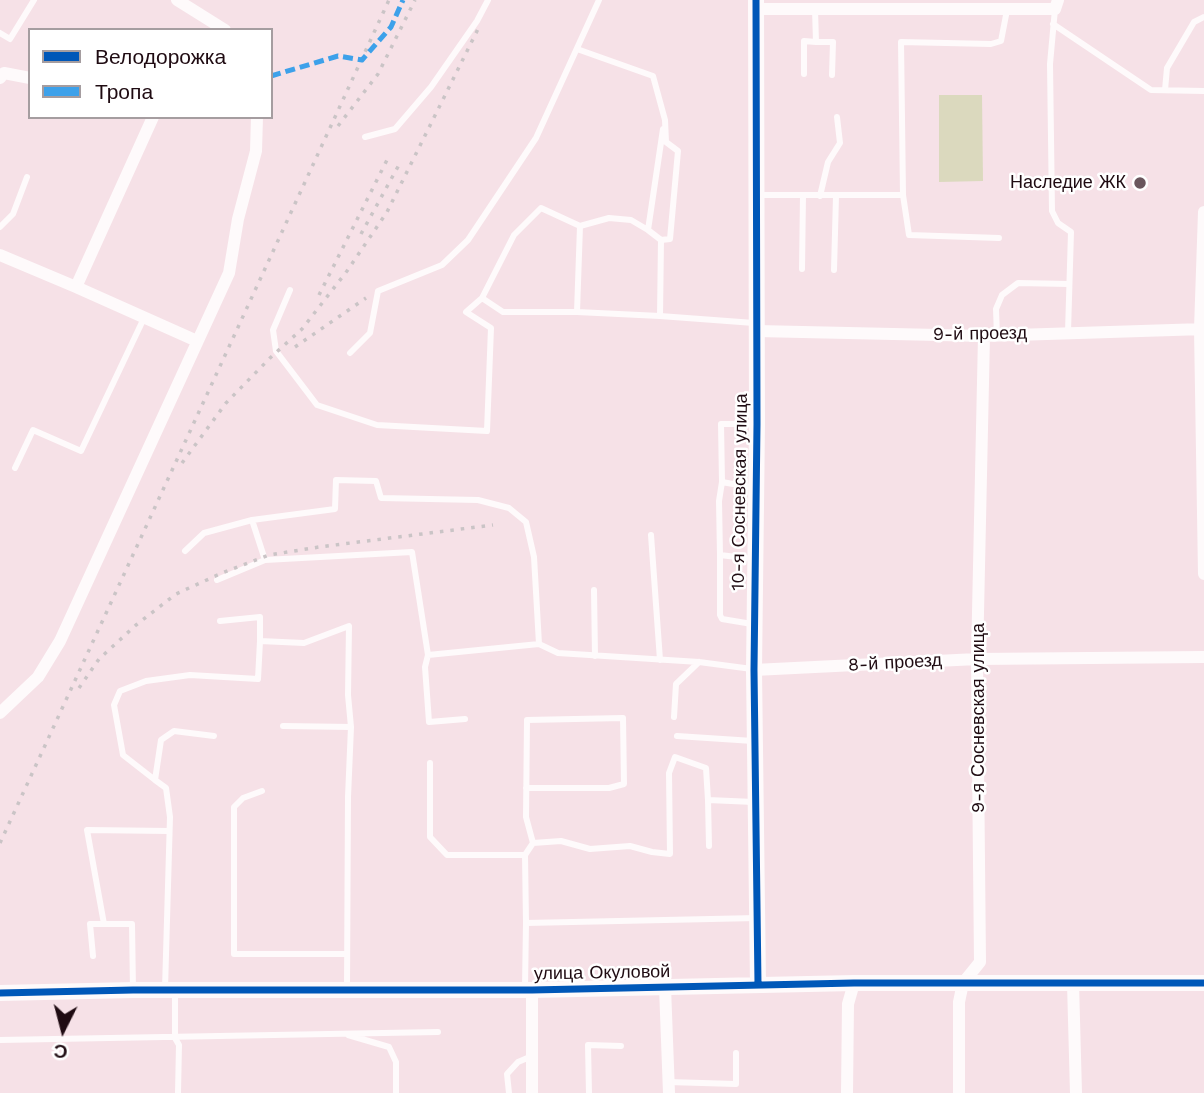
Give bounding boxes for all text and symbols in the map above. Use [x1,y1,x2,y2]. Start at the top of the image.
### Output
legend [28,28,273,119]
text: Велодорожка [95,44,226,69]
text: Тропа [95,79,153,104]
place label: Наследие ЖК [1010,172,1126,194]
marker: Наследие ЖК [1132,175,1148,191]
street label: 9-й проезд [933,322,1027,346]
street label: 10-я Сосневская улица [727,393,753,591]
street label: 9-я Сосневская улица [968,623,990,813]
street label: 8-й проезд [847,650,943,676]
street label: улица Окуловой [534,961,670,985]
north arrow [28,995,98,1065]
text: С [53,1039,69,1064]

